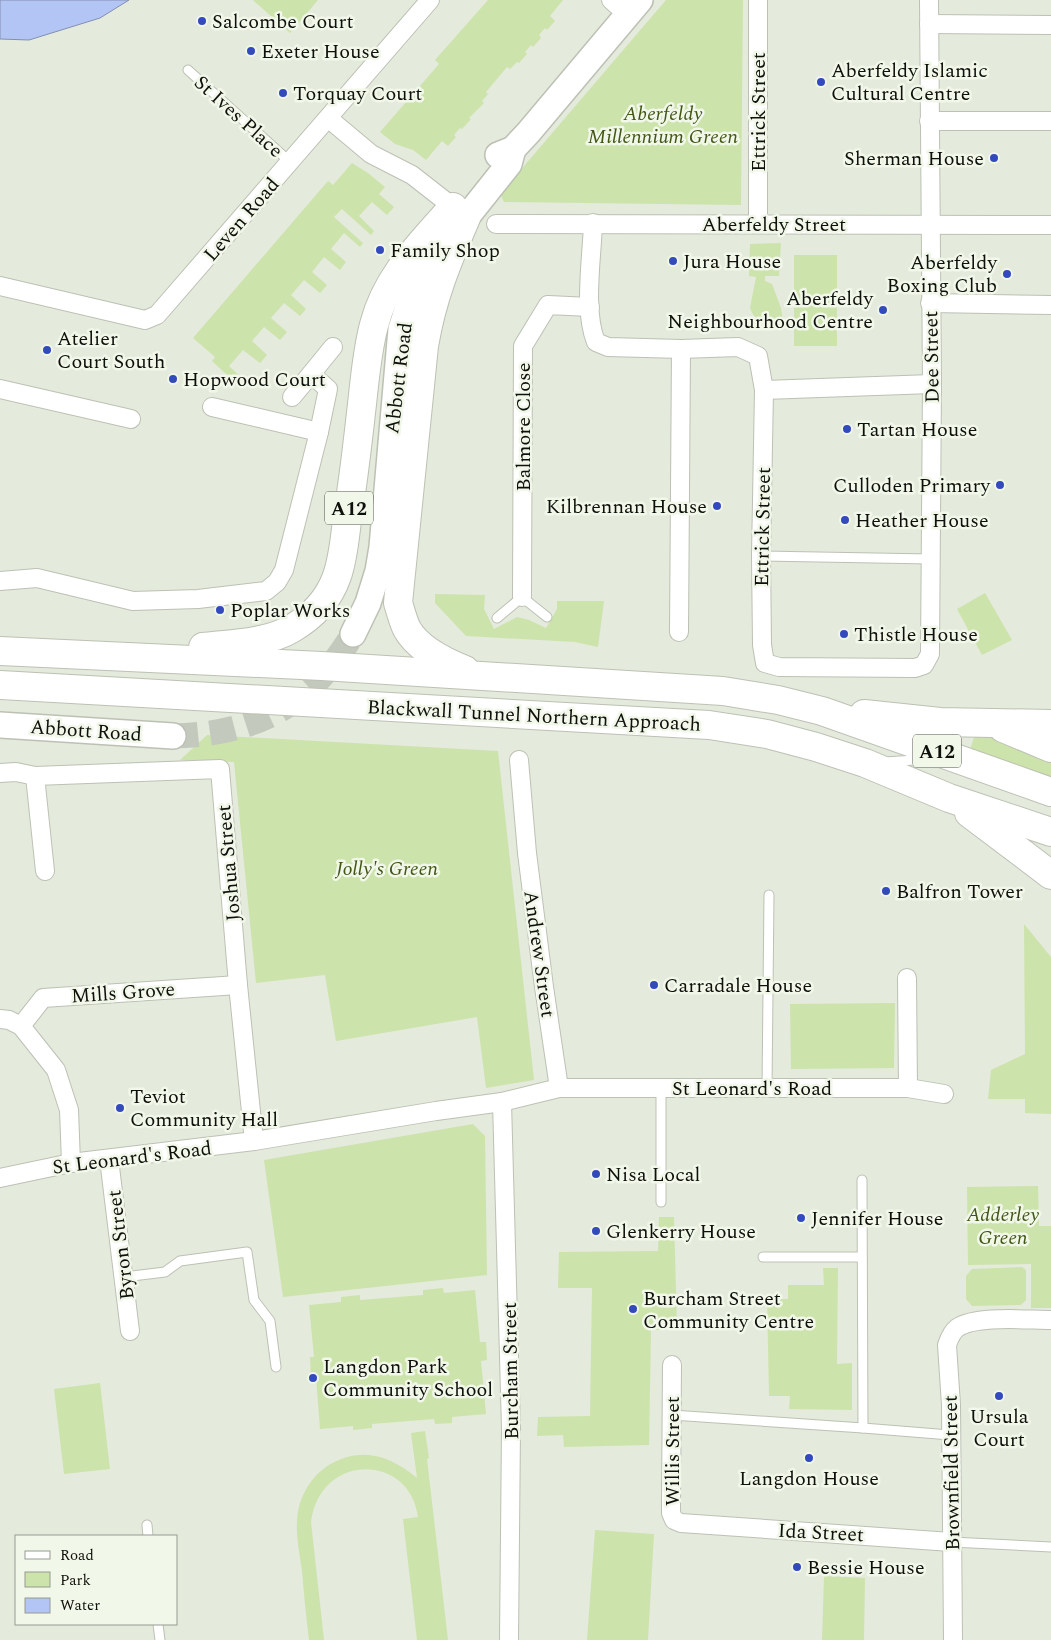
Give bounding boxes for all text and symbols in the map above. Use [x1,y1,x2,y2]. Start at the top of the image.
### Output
place label: Salcombe Court [212,7,354,37]
marker: Salcombe Court [196,15,208,27]
place label: Exeter House [261,37,380,67]
marker: Exeter House [245,45,257,57]
street label: Ettrick Street [744,52,774,172]
place label: Aberfeldy Islamic Cultural Centre [831,56,988,109]
street label: St Ives Place [187,68,290,165]
marker: Aberfeldy Islamic Cultural Centre [815,76,827,88]
place label: Torquay Court [293,79,422,109]
marker: Torquay Court [277,87,289,99]
park label: Aberfeldy Millennium Green [588,99,739,152]
place label: Sherman House [844,144,984,174]
marker: Sherman House [988,152,1000,164]
street label: Leven Road [197,171,287,268]
street label: Aberfeldy Street [702,210,846,240]
place label: Family Shop [390,236,500,266]
marker: Family Shop [374,244,386,256]
place label: Jura House [683,247,781,277]
place label: Aberfeldy Boxing Club [887,248,998,301]
marker: Jura House [667,255,679,267]
marker: Aberfeldy Boxing Club [1001,268,1013,280]
place label: Aberfeldy Neighbourhood Centre [667,284,874,337]
marker: Aberfeldy Neighbourhood Centre [877,304,889,316]
street label: Dee Street [916,311,948,403]
street label: Abbott Road [377,321,421,436]
place label: Atelier Court South [57,324,165,377]
marker: Atelier Court South [41,344,53,356]
street label: Balmore Close [509,363,539,491]
place label: Hopwood Court [183,365,326,395]
marker: Hopwood Court [167,373,179,385]
place label: Tartan House [857,415,977,445]
marker: Tartan House [841,423,853,435]
street label: Ettrick Street [747,467,779,587]
place label: Culloden Primary [833,471,991,501]
marker: Culloden Primary [994,479,1006,491]
road number: A12 [325,492,373,524]
place label: Kilbrennan House [546,492,707,522]
marker: Kilbrennan House [711,500,723,512]
place label: Heather House [855,506,989,536]
marker: Heather House [839,514,851,526]
place label: Poplar Works [230,596,350,626]
marker: Poplar Works [214,604,226,616]
place label: Thistle House [854,620,978,650]
marker: Thistle House [838,628,850,640]
street label: Blackwall Tunnel Northern Approach [366,692,702,740]
street label: Abbott Road [29,712,143,750]
road number: A12 [913,734,961,768]
street label: Joshua Street [209,803,249,922]
park label: Jolly's Green [334,854,438,884]
place label: Balfron Tower [896,877,1023,907]
marker: Balfron Tower [880,885,892,897]
street label: Andrew Street [515,889,563,1020]
place label: Carradale House [664,971,812,1001]
street label: Mills Grove [70,974,176,1012]
marker: Carradale House [648,979,660,991]
street label: St Leonard's Road [672,1074,832,1104]
place label: Teviot Community Hall [130,1082,278,1135]
marker: Teviot Community Hall [114,1102,126,1114]
street label: St Leonard's Road [51,1133,213,1183]
place label: Nisa Local [606,1160,700,1190]
marker: Nisa Local [590,1168,602,1180]
street label: Byron Street [99,1188,143,1302]
park label: Adderley Green [966,1200,1039,1253]
place label: Jennifer House [811,1204,944,1234]
marker: Jennifer House [795,1212,807,1224]
place label: Glenkerry House [606,1217,756,1247]
marker: Glenkerry House [590,1225,602,1237]
place label: Burcham Street Community Centre [643,1284,814,1337]
street label: Burcham Street [495,1302,527,1440]
marker: Burcham Street Community Centre [627,1303,639,1315]
place label: Langdon Park Community School [323,1352,493,1405]
marker: Langdon Park Community School [307,1372,319,1384]
marker: Ursula Court [993,1390,1005,1402]
street label: Brownfield Street [936,1395,968,1551]
street label: Willis Street [658,1396,688,1506]
place label: Ursula Court [969,1402,1029,1455]
marker: Langdon House [803,1452,815,1464]
place label: Langdon House [739,1464,879,1494]
street label: Ida Street [777,1516,865,1550]
legend [15,1535,178,1625]
text: Road [60,1544,94,1567]
place label: Bessie House [807,1553,925,1583]
marker: Bessie House [791,1561,803,1573]
text: Park [60,1569,91,1592]
text: Water [60,1594,100,1617]

